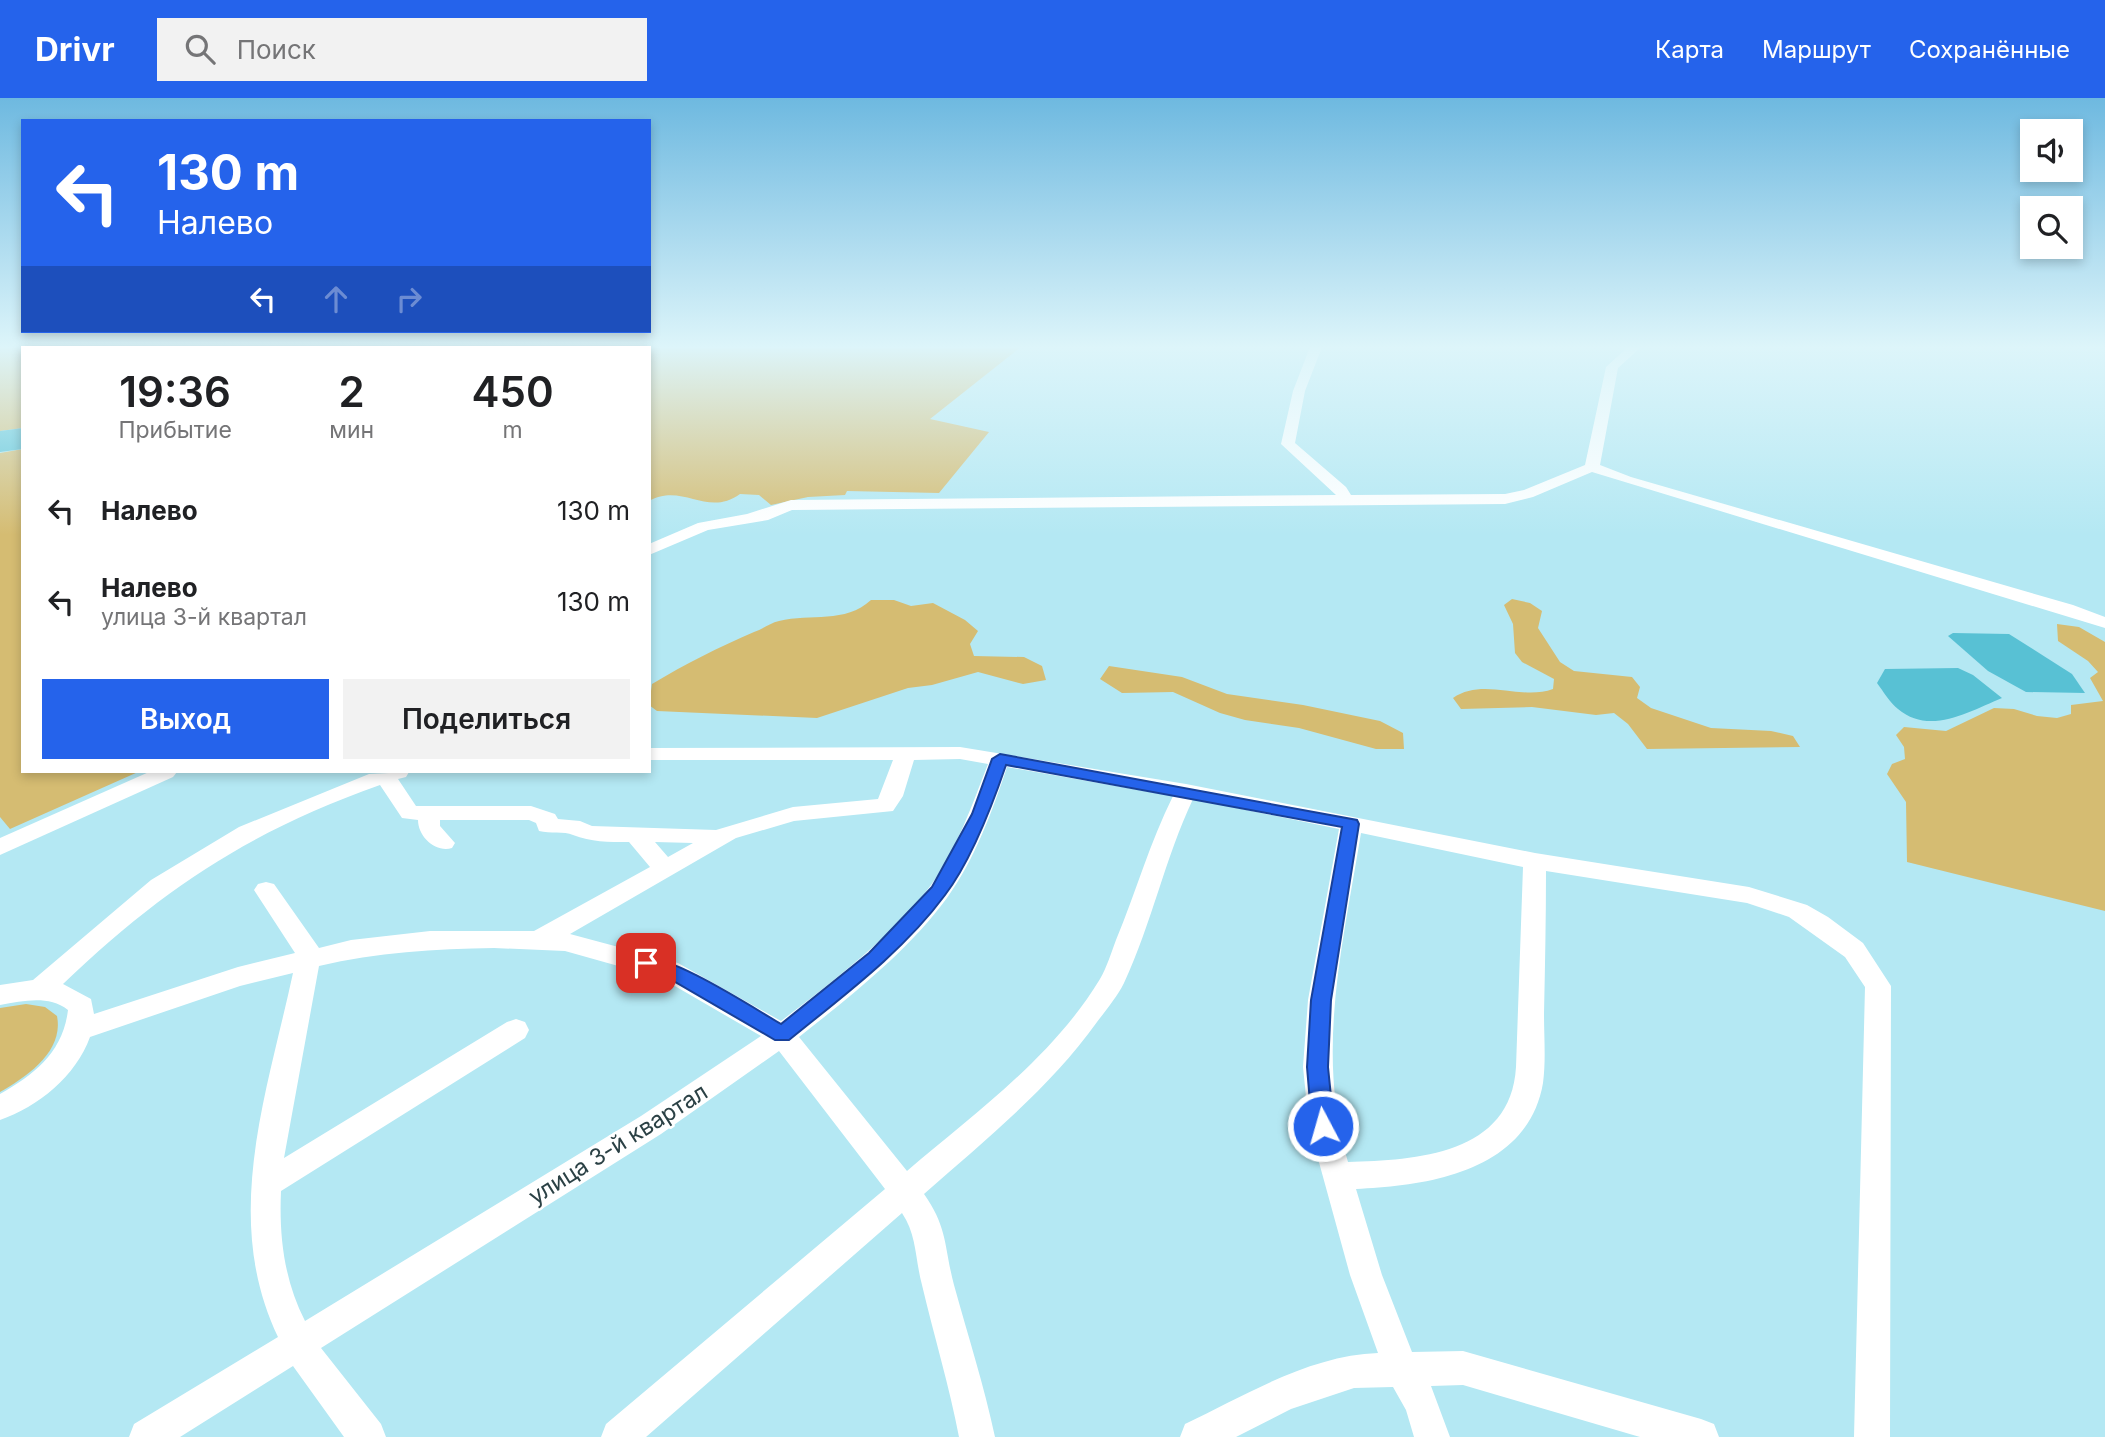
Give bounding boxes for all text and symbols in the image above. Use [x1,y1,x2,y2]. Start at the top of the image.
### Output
search box [157,18,647,81]
text: Drivr [35,29,115,69]
icon: search [181,30,219,68]
text: Поиск [237,34,316,65]
text: Карта [1655,35,1724,64]
text: Маршрут [1762,35,1871,64]
text: Сохранённые [1909,35,2070,64]
map controls [2020,119,2083,259]
button: sound [2020,119,2083,182]
text: 130 m [157,143,299,202]
icon: left [42,147,133,238]
button: search [2020,196,2083,259]
text: Налево [157,203,273,242]
icon: left [244,280,282,318]
icon: ahead [317,280,355,318]
icon: right [390,280,428,318]
text: 19:36 [119,366,231,417]
text: 2 [339,366,365,417]
text: 450 [472,366,554,417]
text: Прибытие [118,416,232,444]
text: мин [329,416,374,444]
text: m [502,416,523,444]
icon: left [42,492,80,530]
text: Налево [101,495,198,526]
text: 130 m [557,495,630,526]
text: Налево [101,572,198,603]
icon: left [42,583,80,621]
text: 130 m [557,586,630,617]
text: улица 3-й квартал [101,603,307,631]
button: Выход [42,679,329,759]
button: Поделиться [343,679,630,759]
pin [616,933,676,993]
icon: arrive [627,944,665,982]
street label: улица 3-й квартал [523,1078,713,1210]
position arrow [1286,1089,1360,1163]

